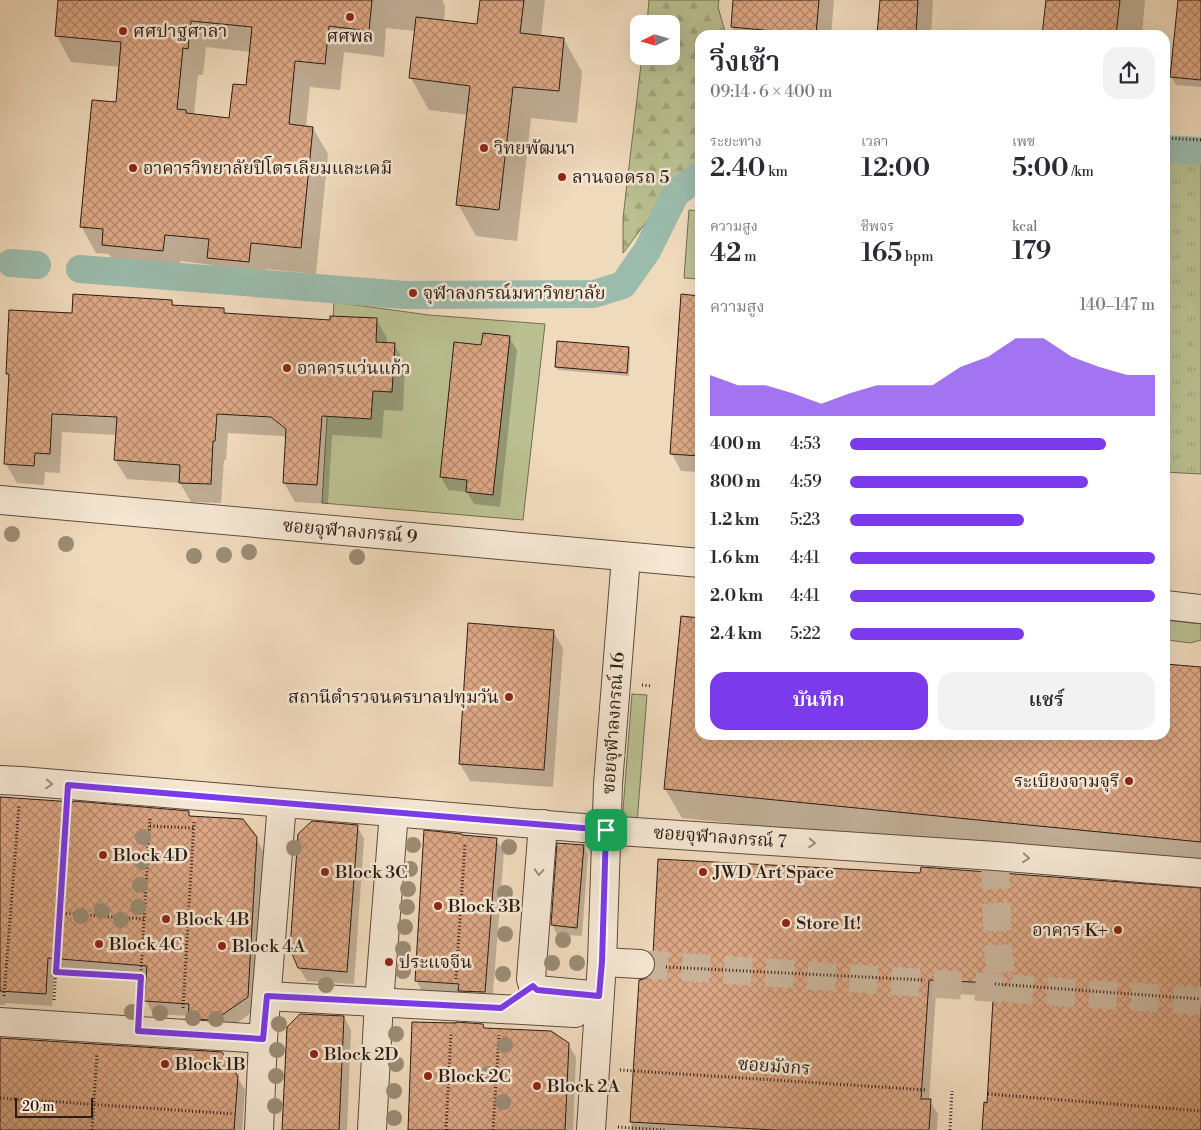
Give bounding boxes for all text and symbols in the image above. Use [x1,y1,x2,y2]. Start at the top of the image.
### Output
marker: ศศพล [344,11,356,23]
north arrow [630,15,680,65]
map controls [630,15,680,65]
place label: ศศปาฐศาลา [133,20,227,43]
marker: ศศปาฐศาลา [117,25,129,37]
place label: ศศพล [326,25,374,48]
text: วิ่งเช้า [710,45,780,80]
button: share [1103,47,1155,99]
text: 09:14 · 6 × 400 m [710,82,833,102]
text: ระยะทาง [710,133,762,151]
text: เวลา [861,133,888,151]
text: เพซ [1012,133,1035,151]
place label: วิทยพัฒนา [494,137,575,160]
marker: วิทยพัฒนา [478,142,490,154]
text: 2.40 [710,153,765,184]
text: 12:00 [861,153,930,184]
text: 5:00 [1012,153,1069,184]
place label: อาคารวิทยาลัยปิโตรเลียมและเคมี [143,155,392,180]
marker: อาคารวิทยาลัยปิโตรเลียมและเคมี [127,162,139,174]
text: km [765,163,788,181]
text: /km [1069,163,1094,181]
place label: ลานจอดรถ 5 [572,166,669,189]
marker: ลานจอดรถ 5 [556,171,568,183]
text: ความสูง [710,218,758,236]
text: ชีพจร [861,218,894,236]
text: kcal [1012,218,1037,236]
text: 179 [1012,236,1051,267]
text: 42 [710,238,741,269]
text: 165 [861,238,902,269]
text: m [741,248,756,266]
text: bpm [902,248,933,266]
place label: จุฬาลงกรณ์มหาวิทยาลัย [423,282,605,305]
marker: จุฬาลงกรณ์มหาวิทยาลัย [407,287,419,299]
text: 140–147 m [1079,295,1155,315]
text: ความสูง [710,297,765,317]
place label: อาคารแว่นแก้ว [297,357,410,380]
marker: อาคารแว่นแก้ว [281,362,293,374]
text: 400 m [710,434,761,454]
text: 4:53 [790,434,821,454]
text: 800 m [710,472,761,492]
text: 4:59 [790,472,822,492]
text: 1.2 km [710,510,759,530]
text: 5:23 [790,510,820,530]
street label: ซอยจุฬาลงกรณ์ 9 [282,514,418,549]
text: 1.6 km [710,548,759,568]
text: 4:41 [790,548,820,568]
text: 2.0 km [710,586,763,606]
text: 4:41 [790,586,820,606]
text: 2.4 km [710,624,762,644]
text: 5:22 [790,624,821,644]
street label: ซอยจุฬาลงกรณ์ 16 [597,651,630,795]
button: บันทึก [710,672,928,730]
button: แชร์ [938,672,1155,730]
place label: สถานีตำรวจนครบาลปทุมวัน [288,686,499,709]
marker: สถานีตำรวจนครบาลปทุมวัน [503,691,515,703]
place label: ระเบียงจามจุรี [1014,770,1119,793]
marker: ระเบียงจามจุรี [1123,775,1135,787]
one-way arrow [45,778,53,789]
pin [585,809,627,851]
icon: arrive [592,816,620,844]
street label: ซอยจุฬาลงกรณ์ 7 [653,821,787,854]
one-way arrow [808,838,816,849]
place label: Block 4D [112,844,188,867]
marker: Block 4D [97,849,109,861]
one-way arrow [1022,853,1030,864]
place label: Block 3C [334,861,408,884]
place label: JWD Art Space [712,861,834,884]
marker: Block 3C [319,866,331,878]
marker: JWD Art Space [697,866,709,878]
one-way arrow [534,869,545,877]
place label: Block 3B [447,895,521,918]
marker: Block 3B [432,900,444,912]
place label: Block 4B [175,908,250,931]
place label: Store It! [796,912,861,935]
marker: Block 4B [160,913,172,925]
marker: Store It! [780,917,792,929]
place label: อาคาร K+ [1032,919,1108,942]
marker: อาคาร K+ [1112,924,1124,936]
place label: Block 4C [108,933,182,956]
place label: Block 4A [231,935,306,958]
marker: Block 4C [93,938,105,950]
marker: Block 4A [216,940,228,952]
place label: ประแจจีน [399,951,472,974]
marker: ประแจจีน [383,956,395,968]
place label: Block 2D [323,1043,399,1066]
marker: Block 2D [308,1048,320,1060]
street label: ซอยมังกร [737,1052,811,1081]
place label: Block 1B [174,1053,246,1076]
marker: Block 1B [159,1058,171,1070]
place label: Block 2C [437,1065,511,1088]
marker: Block 2C [422,1070,434,1082]
place label: Block 2A [546,1075,621,1098]
marker: Block 2A [531,1080,543,1092]
scale bar [15,1095,92,1118]
text: 20 m [22,1098,54,1116]

